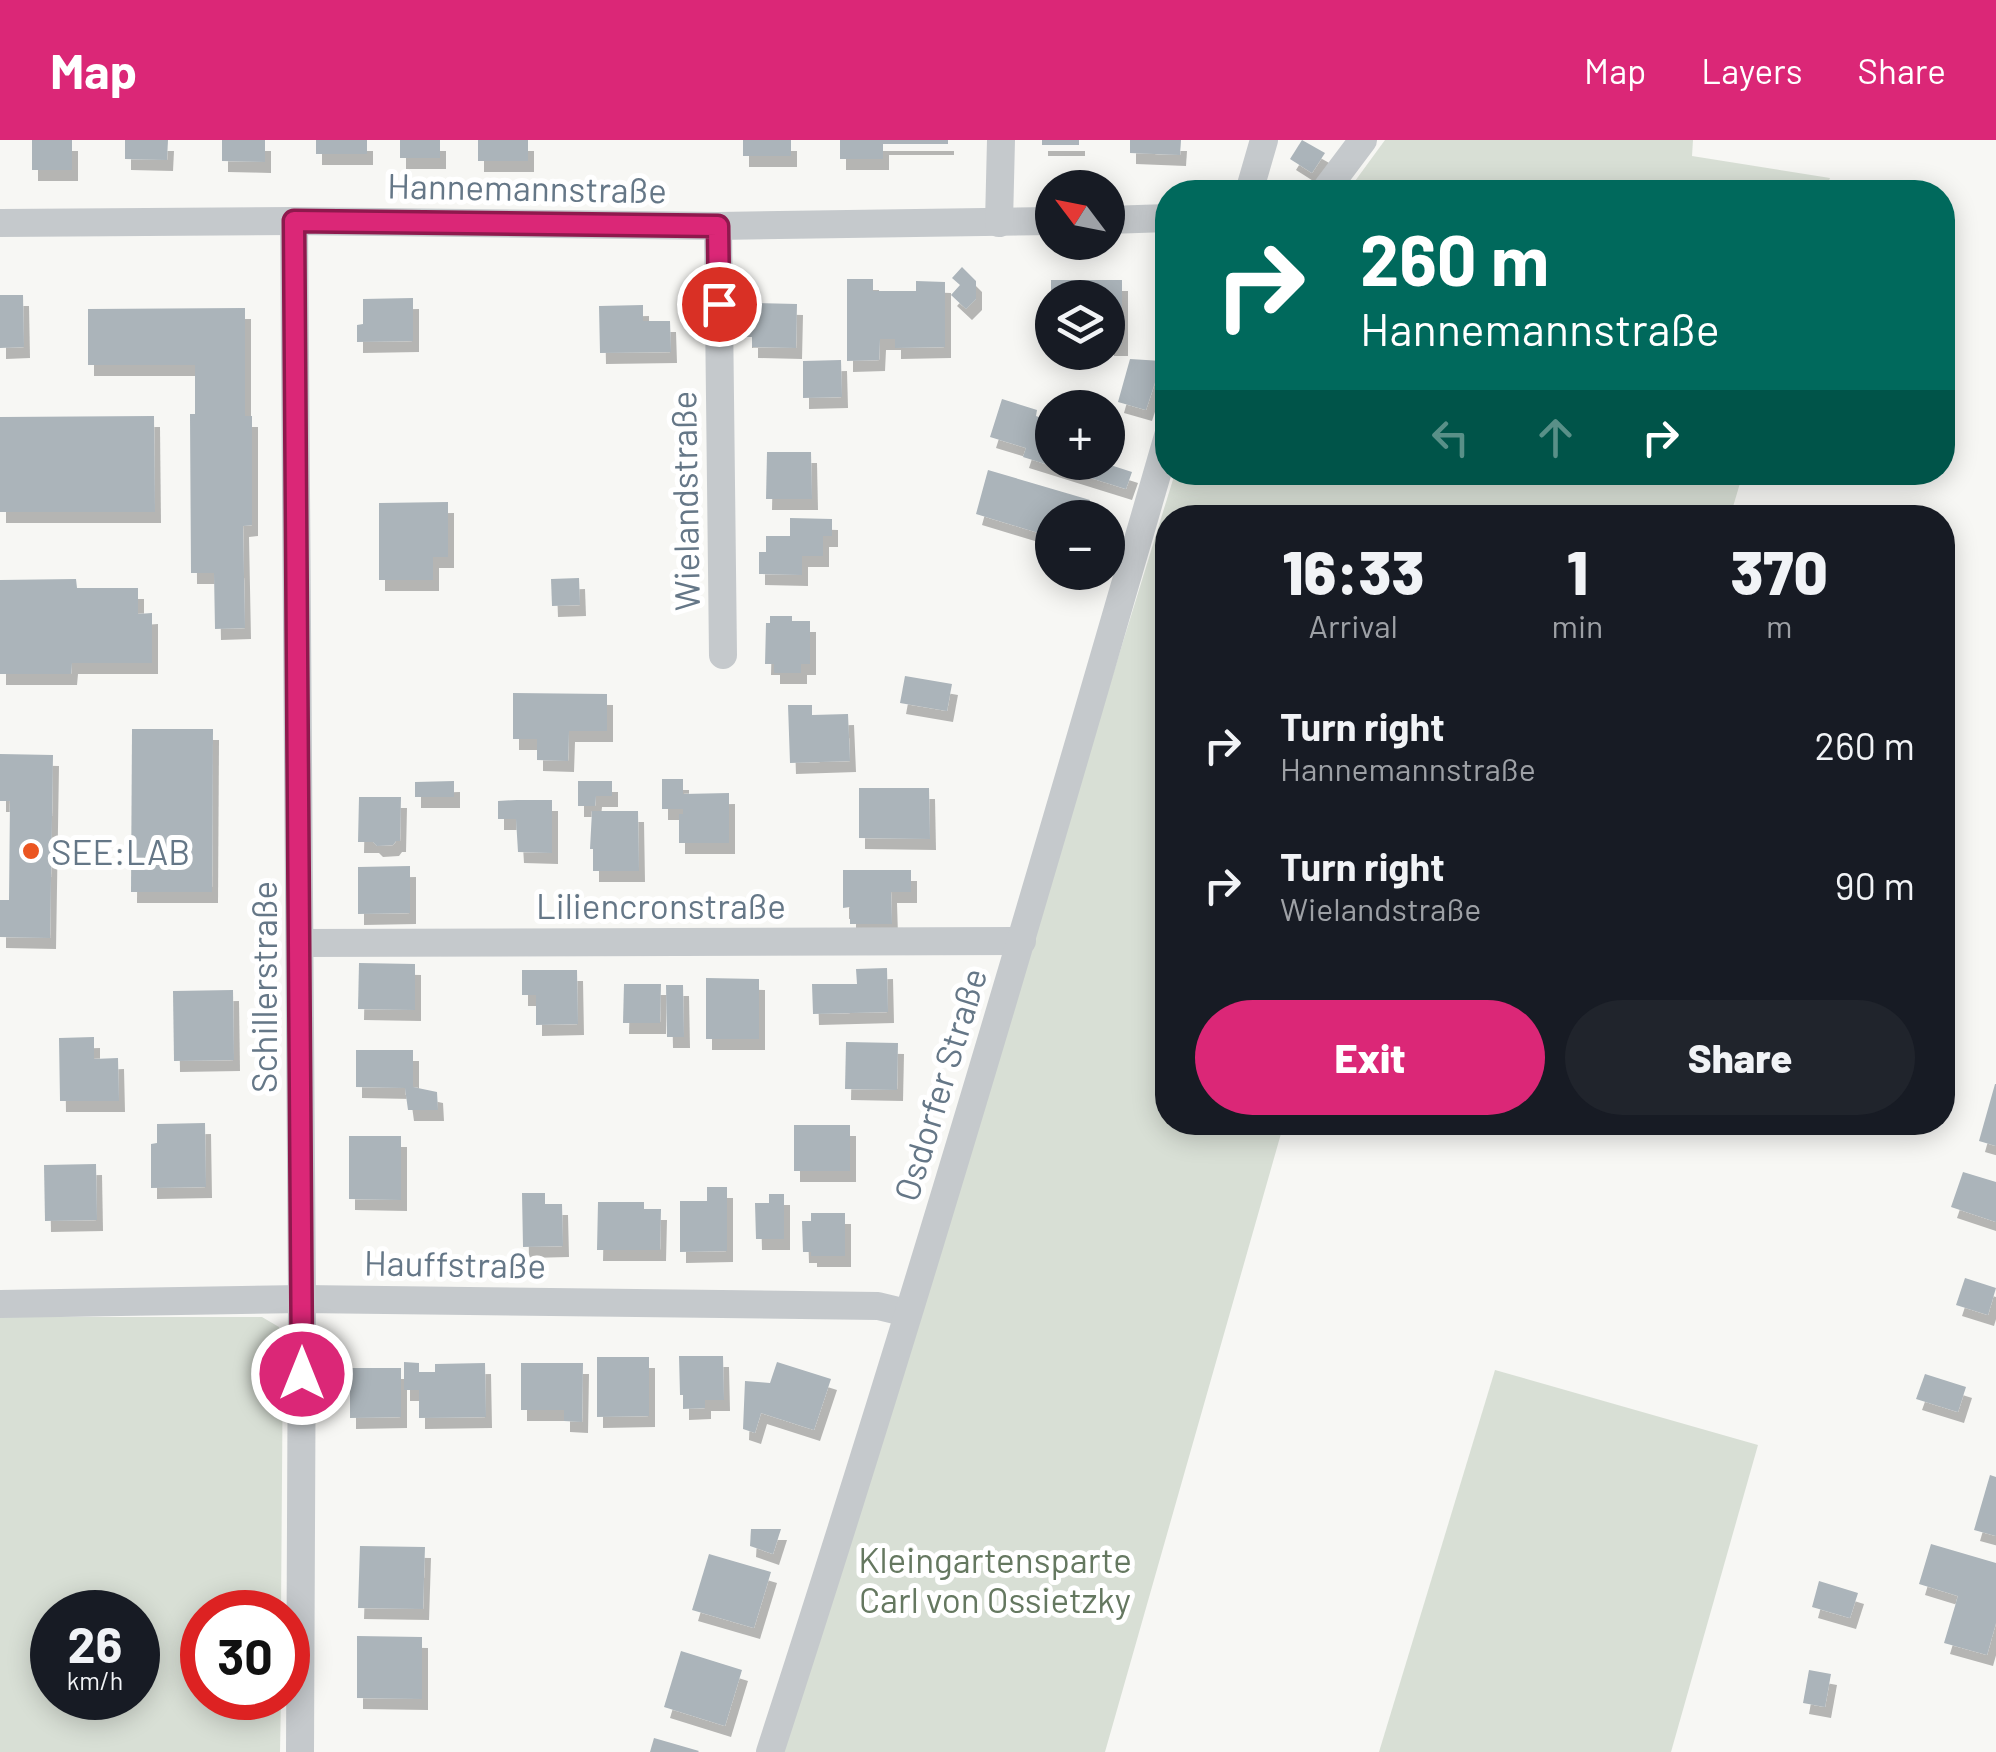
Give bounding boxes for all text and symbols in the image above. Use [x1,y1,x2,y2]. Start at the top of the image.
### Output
text: Map [50,41,137,99]
text: Map [1584,49,1646,91]
text: Layers [1701,49,1803,91]
text: Share [1858,49,1946,91]
street label: Hannemannstraße [387,164,667,210]
north arrow [1035,170,1125,260]
map controls [1035,170,1125,590]
text: 260 m [1360,216,1549,300]
icon: right [1195,220,1325,350]
pin [677,262,762,347]
icon: arrive [692,277,747,332]
button: layers [1035,280,1125,370]
text: Hannemannstraße [1360,301,1720,355]
button: + [1035,390,1125,480]
street label: Wielandstraße [661,391,707,611]
icon: left [1423,410,1478,465]
icon: ahead [1528,410,1583,465]
icon: right [1633,410,1688,465]
button: − [1035,500,1125,590]
text: 16:33 [1282,535,1424,607]
text: 1 [1567,535,1588,607]
text: 370 [1730,535,1828,607]
text: Arrival [1308,606,1398,644]
text: min [1551,606,1603,644]
text: m [1766,606,1792,644]
text: Turn right [1280,703,1445,749]
icon: right [1195,718,1250,773]
text: 260 m [1815,722,1915,768]
text: Hannemannstraße [1280,749,1536,787]
place label: SEE:LAB [51,830,190,872]
marker: SEE:LAB [20,840,42,862]
text: Turn right [1280,843,1445,889]
icon: right [1195,858,1250,913]
text: 90 m [1835,862,1915,908]
street label: Schillerstraße [242,881,284,1093]
street label: Liliencronstraße [536,884,786,926]
text: Wielandstraße [1280,889,1481,927]
street label: Osdorfer Straße [884,963,994,1205]
button: Exit [1195,1000,1545,1115]
button: Share [1565,1000,1915,1115]
street label: Hauffstraße [364,1240,546,1286]
position arrow [250,1322,354,1426]
park label: Kleingartensparte Carl von Ossietzky [858,1538,1132,1620]
speed limit sign: 30 [180,1590,310,1720]
text: 26 [68,1613,122,1673]
text: km/h [67,1665,123,1695]

